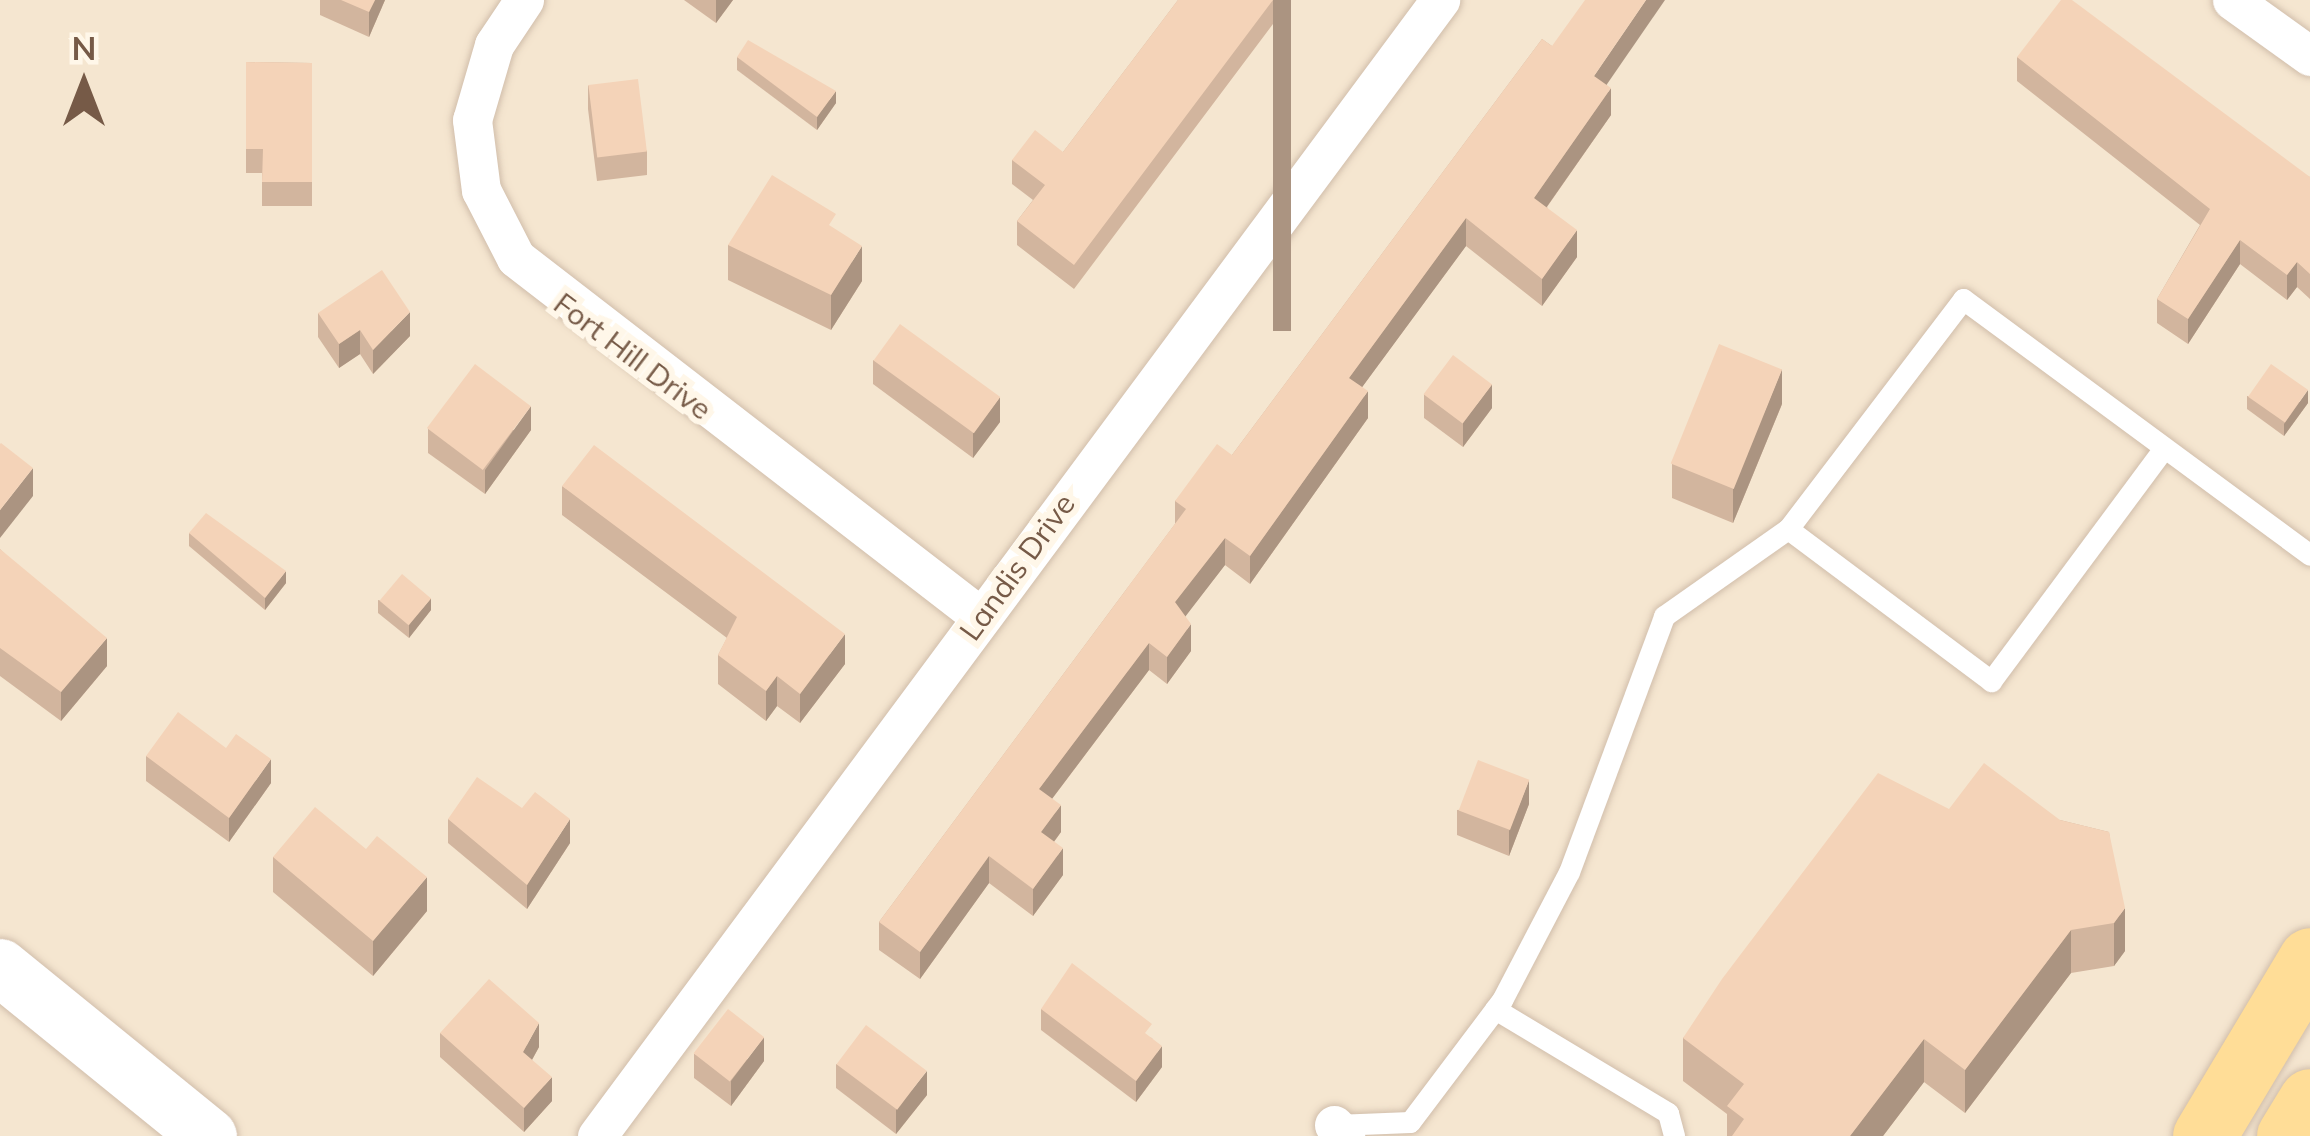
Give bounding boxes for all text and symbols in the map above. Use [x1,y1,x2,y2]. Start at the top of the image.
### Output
north arrow [24,24,144,144]
text: N [72,27,96,68]
street label: Fort Hill Drive [547,285,719,427]
street label: Landis Drive [952,487,1082,647]

